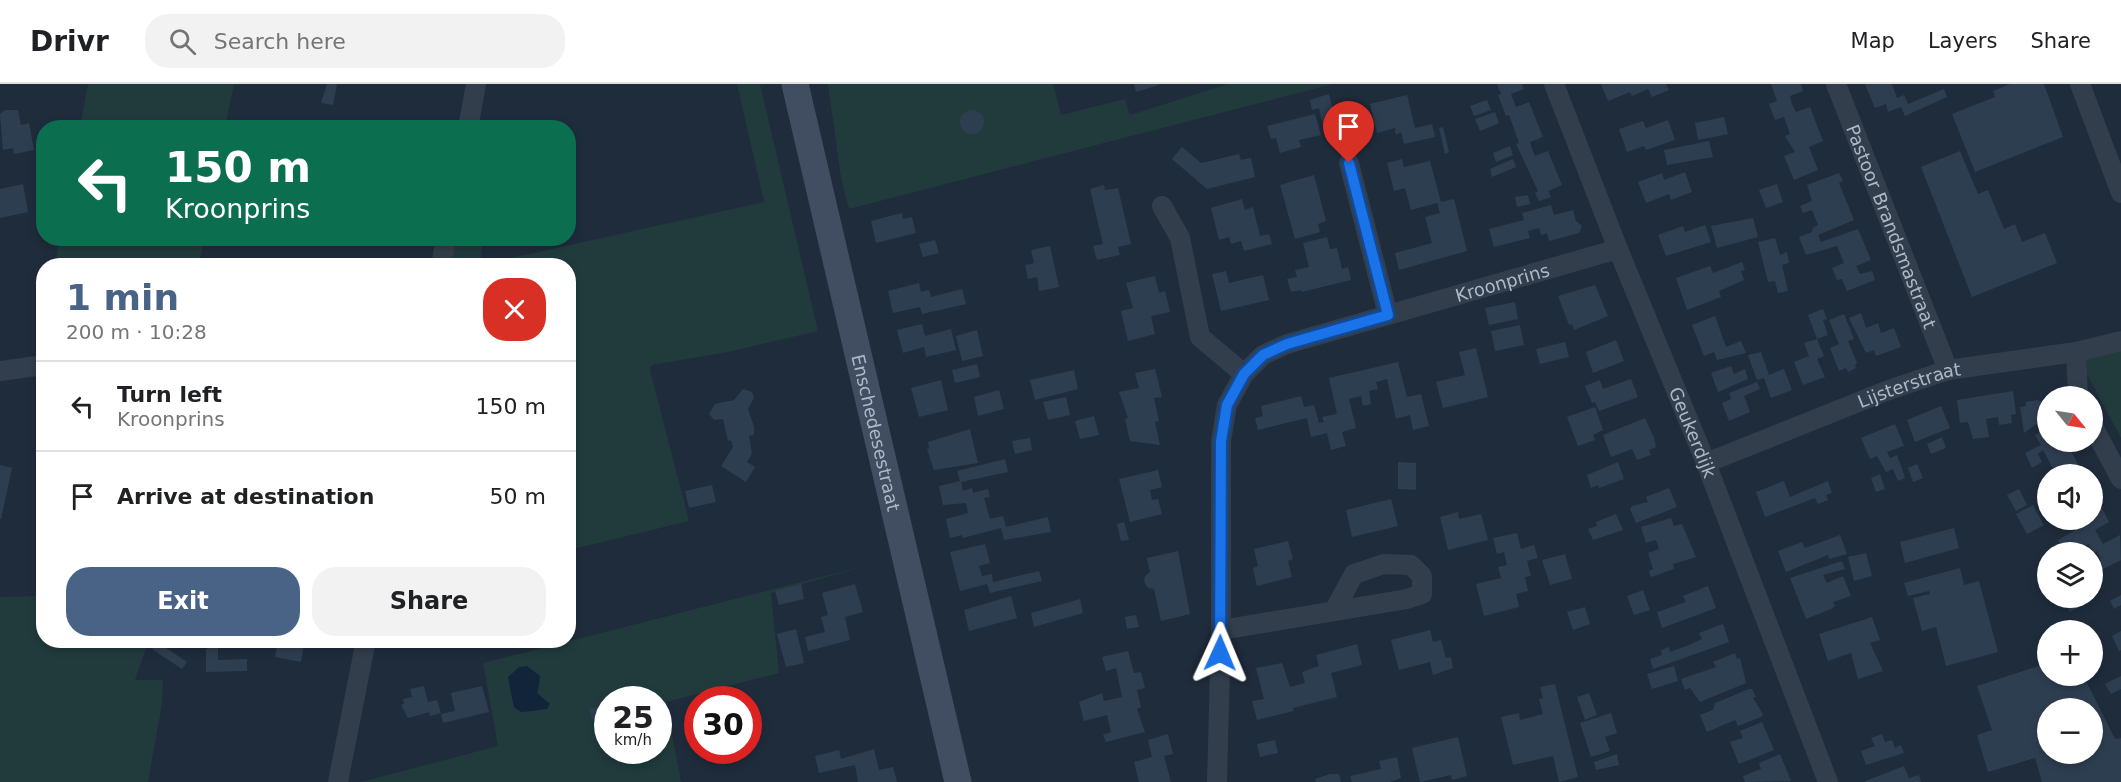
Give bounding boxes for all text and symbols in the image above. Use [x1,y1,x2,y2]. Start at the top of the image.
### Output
search box [145,14,565,68]
text: Drivr [30,25,109,58]
icon: search [166,25,199,58]
text: Search here [214,29,346,54]
text: Map [1851,29,1895,53]
text: Layers [1928,29,1997,53]
text: Share [2030,29,2091,53]
pin [1323,101,1374,163]
icon: arrive [1332,110,1365,143]
street label: Pastoor Brandsmastraat [1842,121,1941,331]
text: 150 m [165,143,311,192]
icon: left [66,144,144,222]
text: Kroonprins [165,193,310,224]
street label: Kroonprins [1453,259,1552,306]
text: 1 min [66,277,179,318]
button: close [483,278,546,341]
text: 200 m · 10:28 [66,320,207,344]
street label: Enschedesestraat [848,352,905,513]
street label: Lijsterstraat [1854,358,1962,412]
text: Turn left [117,382,222,407]
street label: Geukerdijk [1665,384,1721,481]
north arrow [2037,386,2103,452]
map controls [2037,386,2103,764]
icon: left [66,390,99,423]
text: 150 m [476,394,546,419]
text: Kroonprins [117,407,225,431]
button: sound [2037,464,2103,530]
icon: arrive [66,480,99,513]
text: Arrive at destination [117,484,374,509]
text: 50 m [490,484,546,509]
button: layers [2037,542,2103,608]
button: Exit [66,567,300,636]
button: Share [312,567,546,636]
button: + [2037,620,2103,686]
position arrow [1188,621,1252,685]
speed limit sign: 30 [684,686,762,764]
button: − [2037,698,2103,764]
text: 25 [612,700,654,735]
text: km/h [614,731,652,749]

